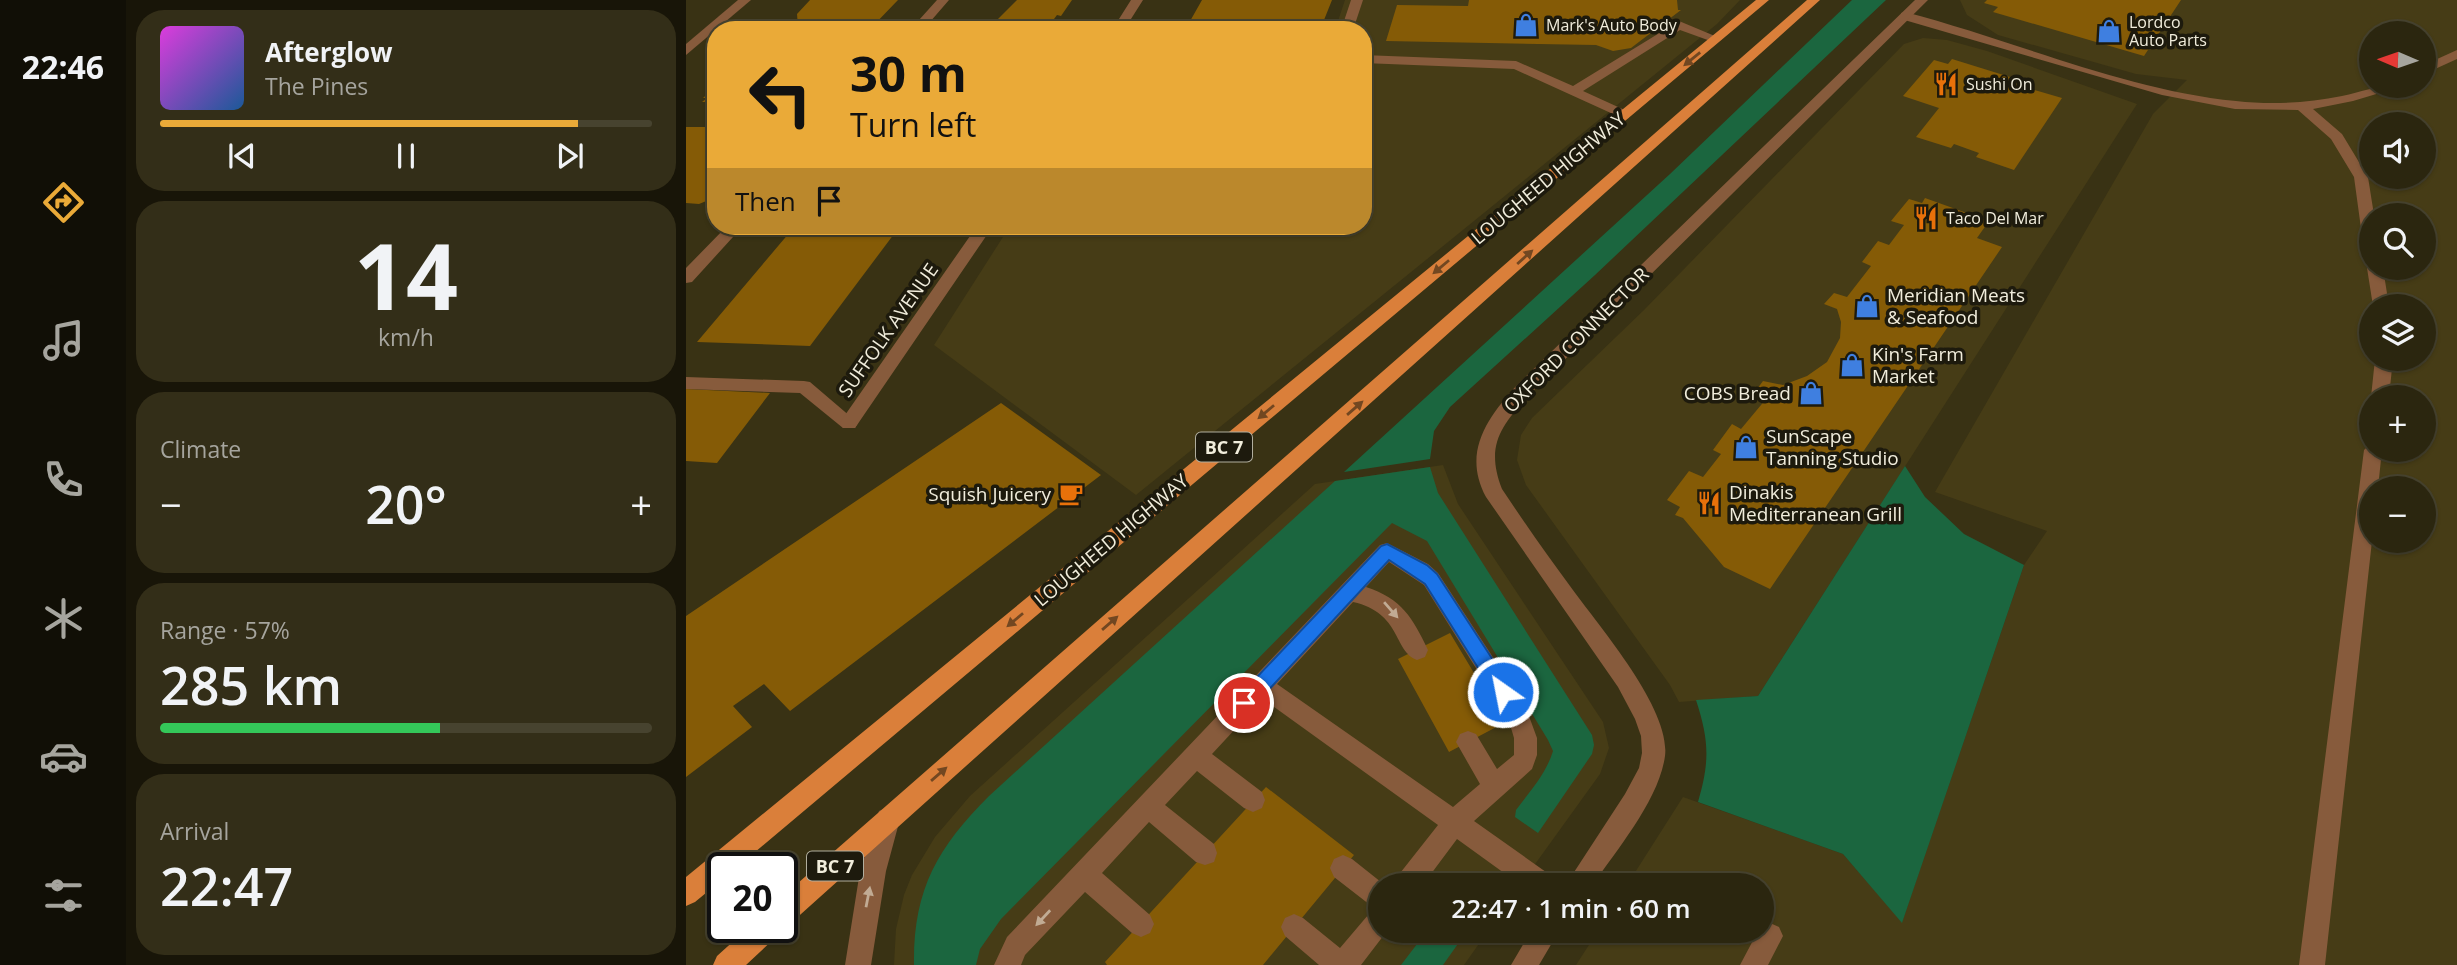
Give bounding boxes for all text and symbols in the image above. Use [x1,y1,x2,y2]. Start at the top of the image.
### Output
shop icon: Mark's Auto Body [1512,11,1540,39]
place label: Lordco Auto Parts [2129,11,2207,51]
place label: Mark's Auto Body [1546,14,1678,36]
shop icon: Lordco Auto Parts [2095,17,2123,45]
north arrow [2359,21,2436,98]
map controls [2359,21,2436,553]
text: Afterglow [265,34,392,70]
text: 30 m [850,40,967,106]
text: 22:46 [22,45,104,88]
icon: left [735,49,826,140]
one-way arrow [1683,51,1700,66]
text: The Pines [265,70,368,102]
restaurant icon: Sushi On [1932,70,1960,98]
place label: Sushi On [1966,73,2032,95]
text: Turn left [850,103,976,146]
street label: LOUGHEED HIGHWAY [1466,106,1631,250]
button: sound [2359,112,2436,189]
icon: previous [223,137,261,175]
icon: pause [387,137,425,175]
icon: next [551,137,589,175]
icon: directions [39,178,88,227]
icon: arrive [810,182,848,220]
text: Then [735,183,796,219]
button: search [2359,203,2436,280]
restaurant icon: Taco Del Mar [1912,204,1940,232]
place label: Taco Del Mar [1946,207,2044,229]
text: 14 [354,213,458,337]
one-way arrow [1516,249,1534,265]
street label: SUFFOLK AVENUE [832,258,944,402]
one-way arrow [1432,259,1450,275]
street label: OXFORD CONNECTOR [1498,261,1655,418]
place label: Meridian Meats & Seafood [1887,282,2025,330]
shop icon: Meridian Meats & Seafood [1853,292,1881,320]
button: layers [2359,294,2436,371]
icon: music [39,316,88,365]
text: km/h [378,321,434,353]
place label: Kin's Farm Market [1872,341,1964,389]
shop icon: Kin's Farm Market [1838,351,1866,379]
shop icon: COBS Bread [1797,379,1825,407]
place label: COBS Bread [1684,380,1791,406]
button: + [2359,385,2436,462]
one-way arrow [1346,400,1364,416]
one-way arrow [1257,404,1275,420]
place label: SunScape Tanning Studio [1766,423,1899,471]
road number: BC 7 [1196,432,1252,462]
text: Climate [160,433,241,465]
shop icon: SunScape Tanning Studio [1732,433,1760,461]
icon: phone [39,455,88,504]
text: 20° [365,468,447,539]
street label: LOUGHEED HIGHWAY [1029,468,1194,612]
button: − [2359,476,2436,553]
text: − [160,478,182,530]
text: + [630,478,652,530]
place label: Dinakis Mediterranean Grill [1729,479,1902,527]
cafe icon: Squish Juicery [1057,480,1085,508]
place label: Squish Juicery [928,481,1051,507]
restaurant icon: Dinakis Mediterranean Grill [1695,489,1723,517]
icon: climate [39,594,88,643]
one-way arrow [1383,601,1399,619]
one-way arrow [1007,612,1024,627]
text: Range · 57% [160,614,290,646]
one-way arrow [1102,616,1119,631]
text: 285 km [160,649,342,720]
position arrow [1466,655,1540,729]
pin [1214,673,1274,733]
icon: arrive [1225,684,1263,722]
icon: car [39,732,88,781]
one-way arrow [931,766,948,782]
text: Arrival [160,815,229,847]
text: 22:47 [160,850,293,921]
speed limit sign: 20 [707,852,798,943]
road number: BC 7 [807,852,863,880]
icon: filters [39,871,88,920]
one-way arrow [863,886,874,908]
text: 22:47 · 1 min · 60 m [1451,890,1691,926]
one-way arrow [1035,909,1051,926]

